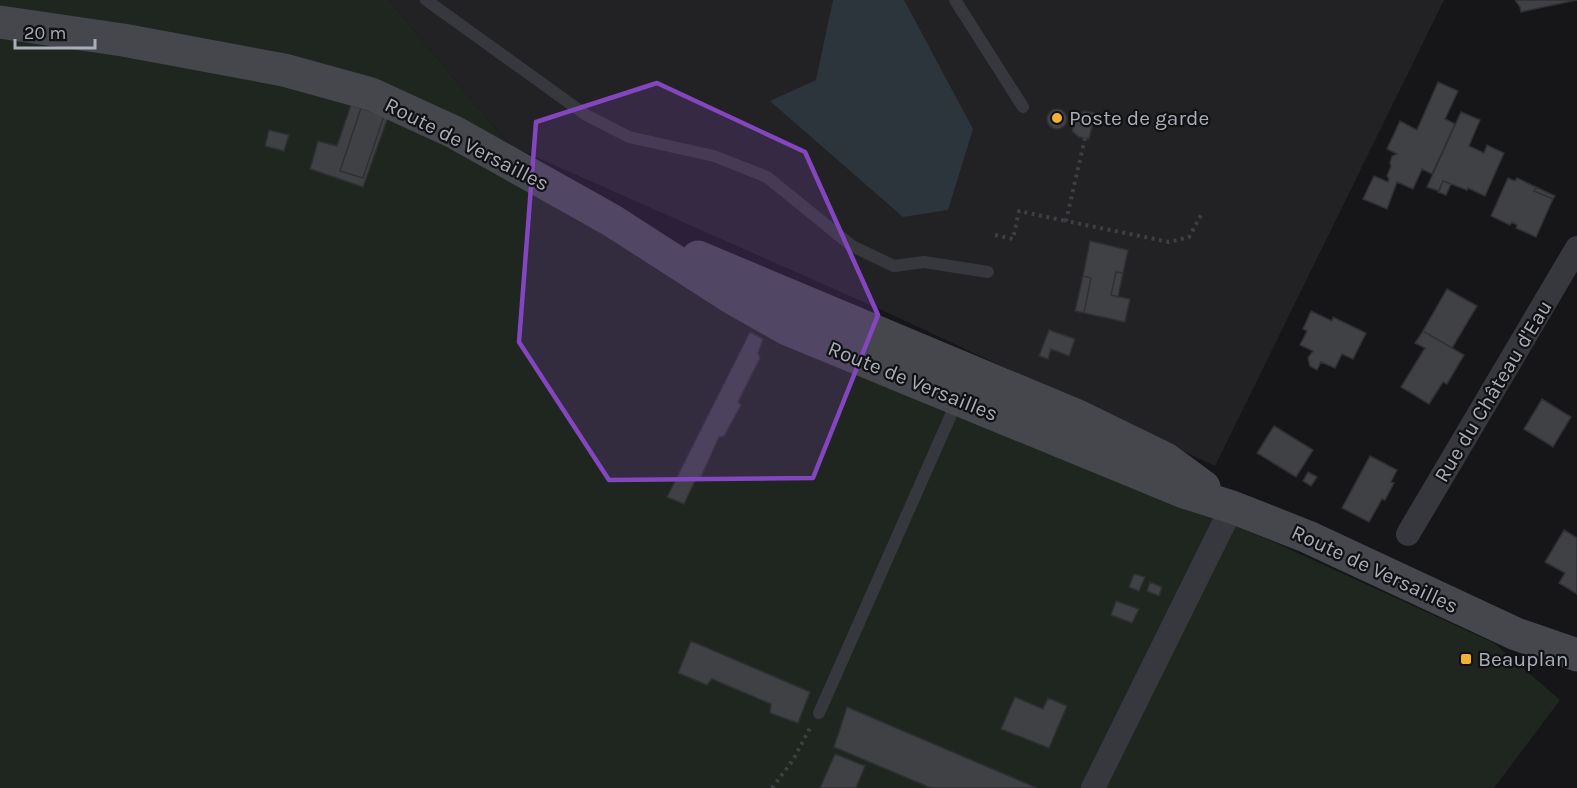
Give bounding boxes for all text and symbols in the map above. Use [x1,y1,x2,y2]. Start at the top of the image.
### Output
scale bar [15,12,94,50]
text: 20 m [24,22,66,44]
street label: Route de Versailles [381,92,553,196]
place label: Poste de garde [1069,106,1209,130]
marker: Poste de garde [1050,111,1064,125]
street label: Rue du Château d'Eau [1429,296,1557,486]
street label: Route de Versailles [825,336,1001,426]
street label: Route de Versailles [1288,520,1462,618]
place label: Beauplan [1478,647,1569,671]
marker: Beauplan [1459,652,1473,666]

